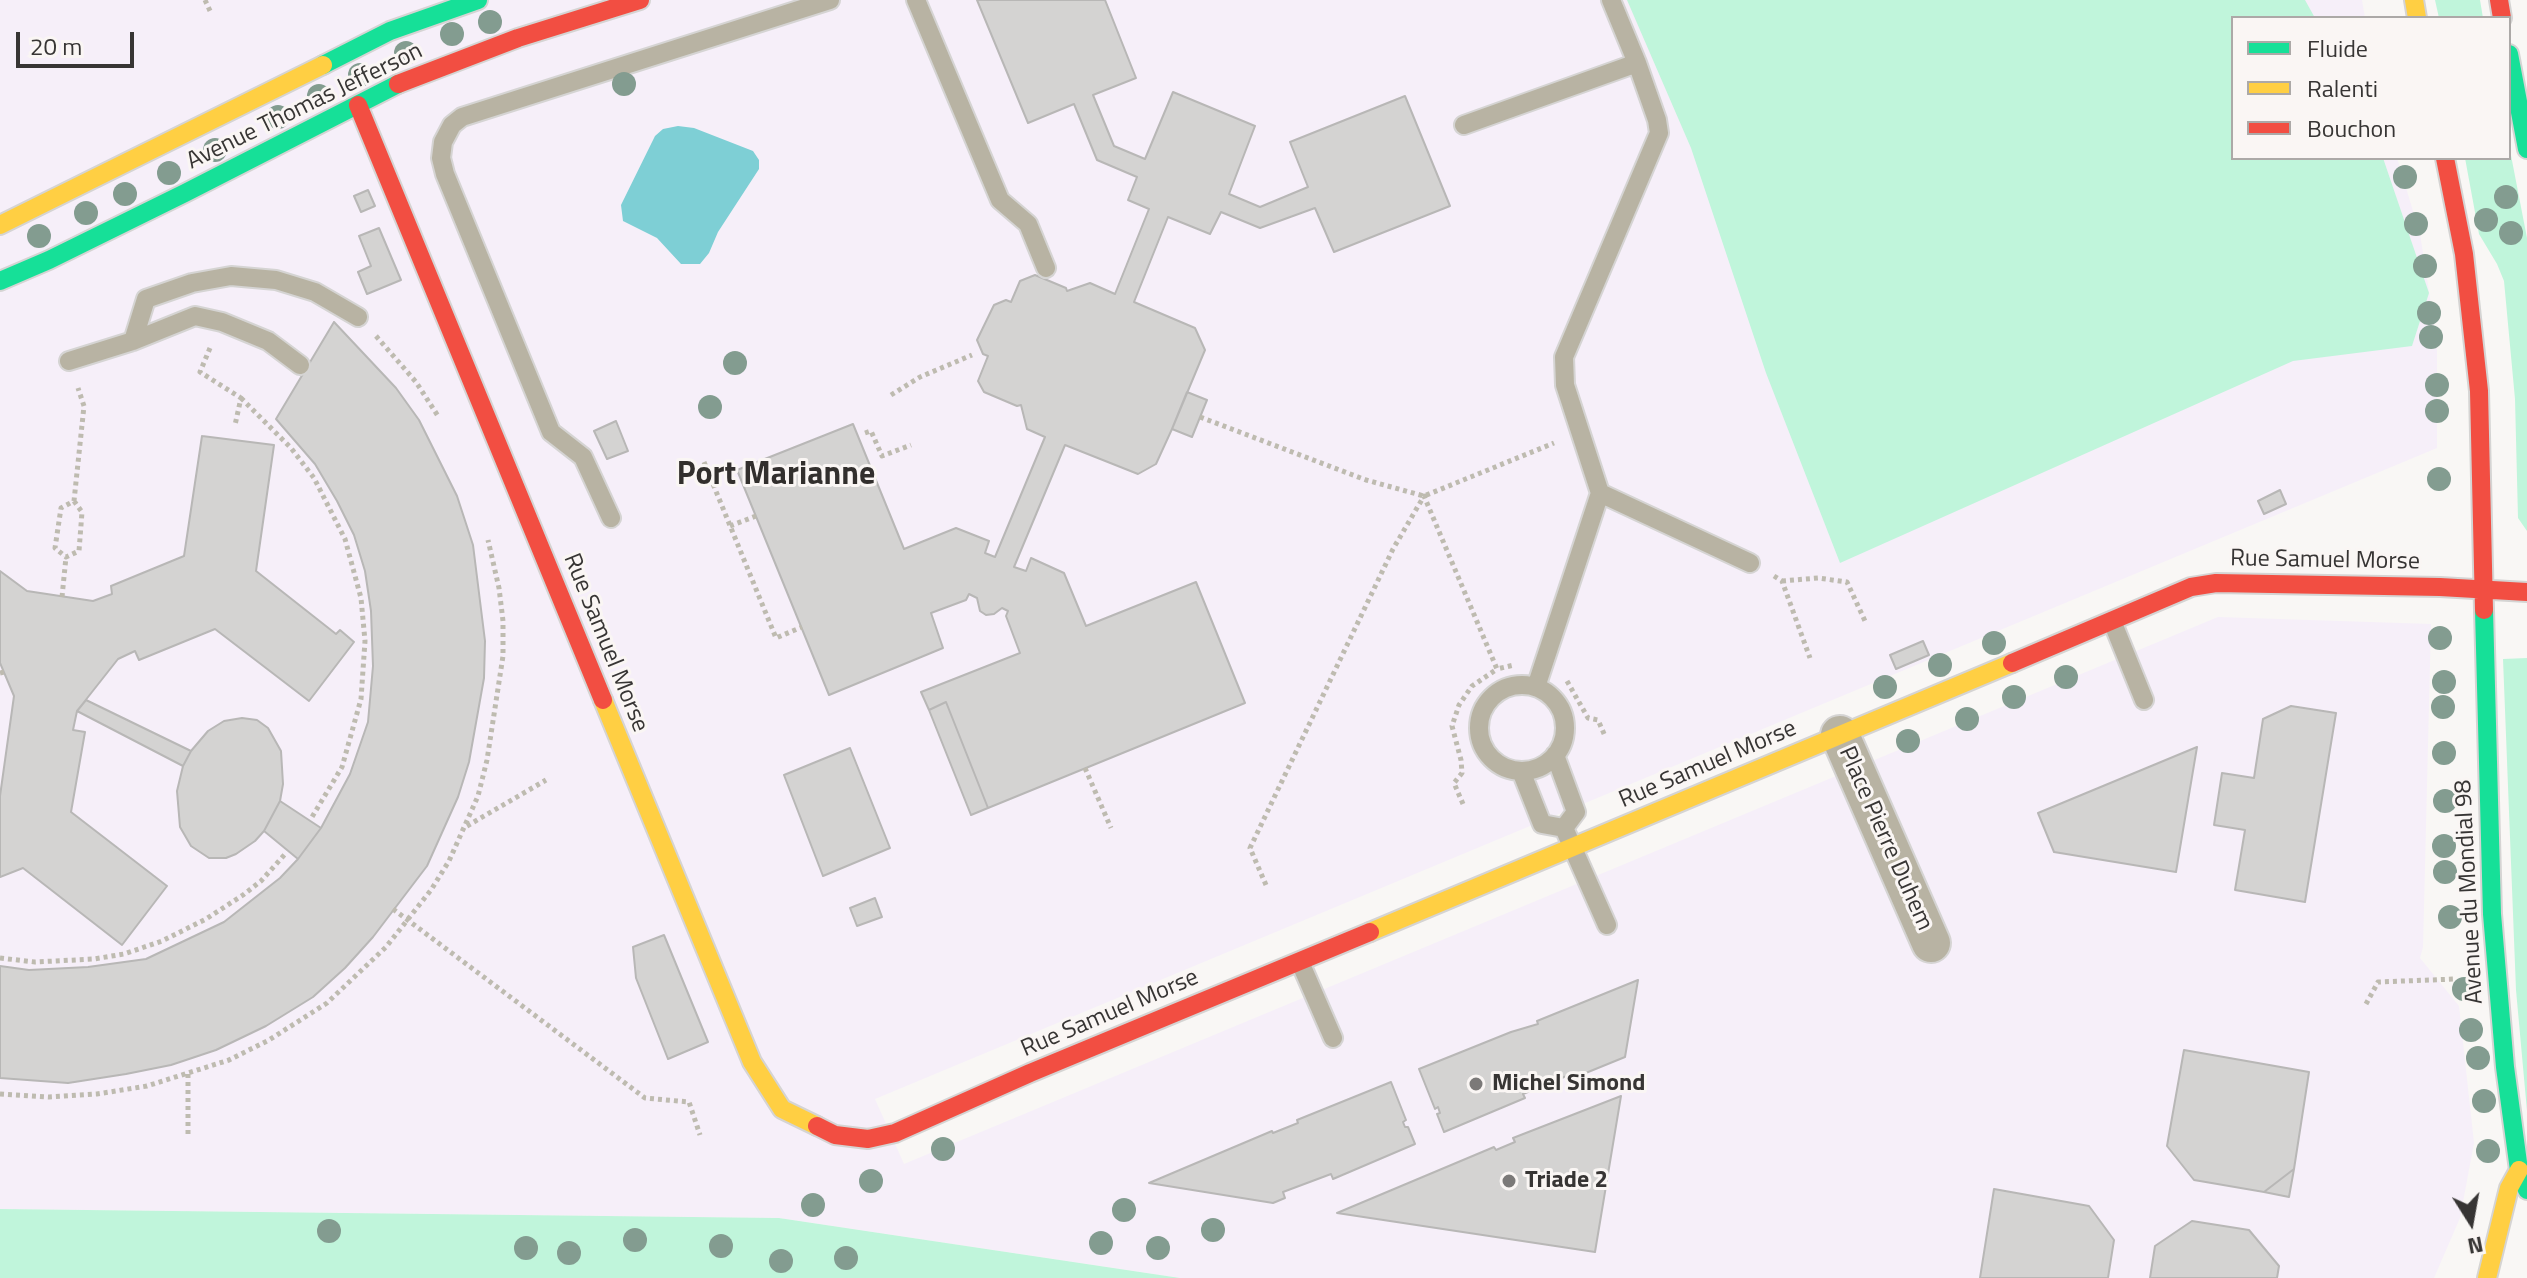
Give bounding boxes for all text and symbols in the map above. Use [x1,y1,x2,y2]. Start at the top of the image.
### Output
scale bar [20,16,138,66]
legend [2231,16,2511,160]
text: 20 m [30,28,82,64]
text: Fluide [2307,30,2368,66]
street label: Avenue Thomas Jefferson [182,37,428,177]
text: Ralenti [2307,70,2378,106]
text: Bouchon [2307,110,2396,146]
district label: Port Marianne [677,457,875,495]
street label: Rue Samuel Morse [2230,545,2420,577]
street label: Rue Samuel Morse [556,550,654,736]
street label: Rue Samuel Morse [1615,715,1801,815]
street label: Place Pierre Duhem [1832,743,1938,935]
street label: Avenue du Mondial 98 [2450,779,2490,1005]
street label: Rue Samuel Morse [1017,964,1203,1064]
place label: Michel Simond [1492,1070,1645,1098]
marker: Michel Simond [1467,1075,1485,1093]
place label: Triade 2 [1525,1167,1608,1195]
marker: Triade 2 [1500,1172,1518,1190]
north arrow [2431,1182,2511,1262]
text: N [2465,1227,2486,1264]

